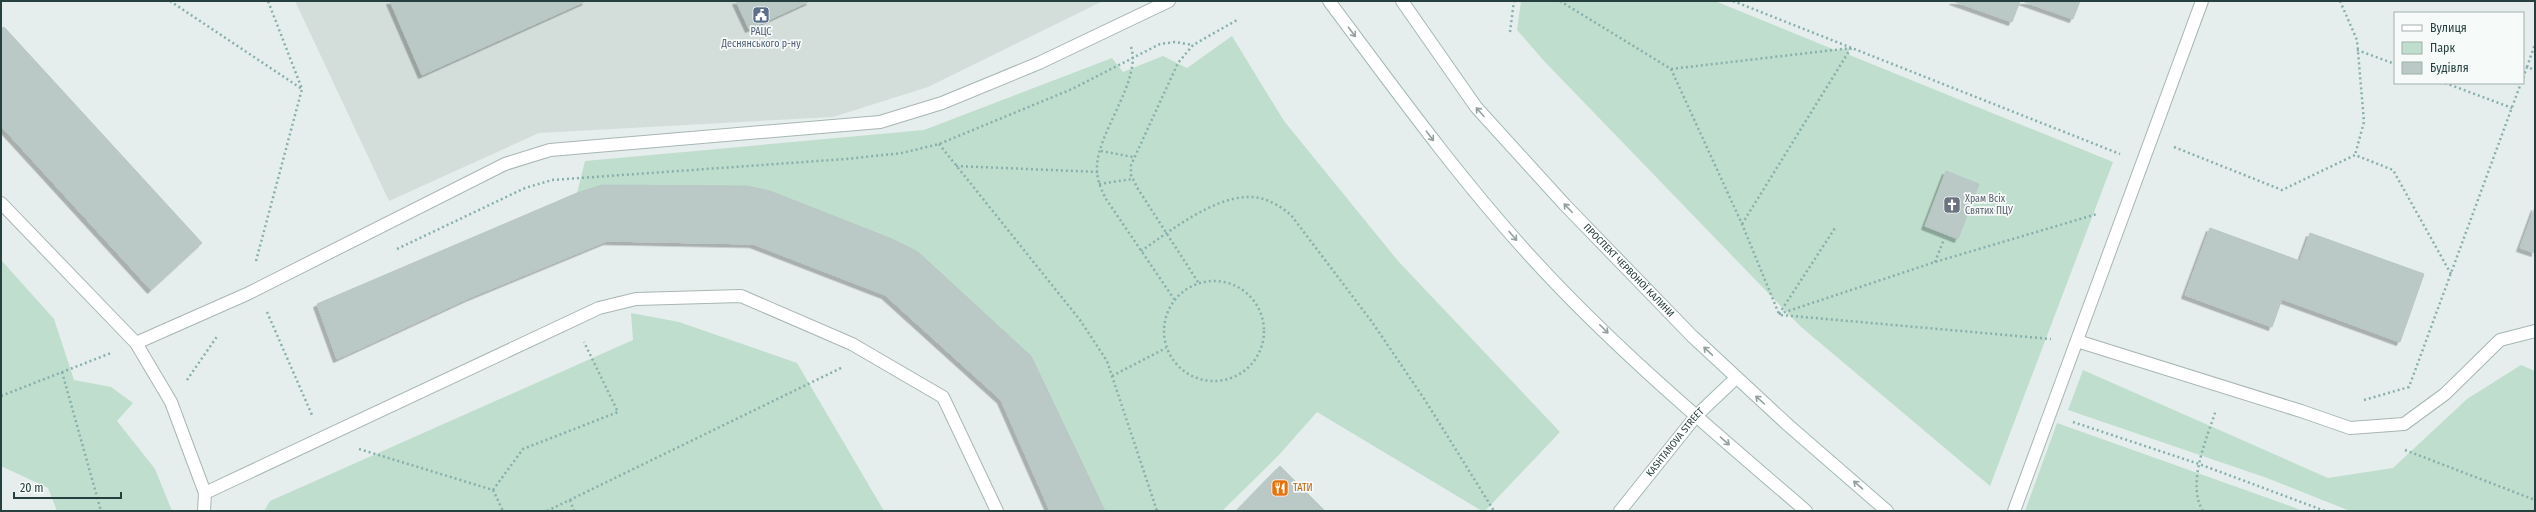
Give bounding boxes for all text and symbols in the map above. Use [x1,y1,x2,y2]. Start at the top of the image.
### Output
public building icon: РАЦС Деснянського р-ну [751,5,771,25]
legend [2394,12,2524,84]
text: Вулиця [2430,21,2467,35]
place label: РАЦС Деснянського р-ну [720,26,801,50]
one-way arrow [1348,27,1356,38]
text: Парк [2430,41,2456,55]
text: Будівля [2430,61,2469,75]
one-way arrow [1476,107,1485,117]
one-way arrow [1426,131,1434,142]
place label: Храм Всіх Святих ПЦУ [1965,192,2013,217]
church icon: Храм Всіх Святих ПЦУ [1942,195,1962,215]
one-way arrow [1563,203,1573,213]
street label: ПРОСПЕКТ ЧЕРВОНОЇ КАЛИНИ [1581,222,1676,320]
one-way arrow [1509,231,1518,241]
one-way arrow [1599,324,1609,334]
one-way arrow [1703,347,1713,356]
one-way arrow [1755,395,1765,405]
street label: KASHTANOVA STREET [1644,405,1707,479]
one-way arrow [1720,437,1731,446]
scale bar [14,474,121,500]
restaurant icon: ТАТИ [1270,478,1290,498]
text: 20 m [20,481,44,495]
one-way arrow [1853,481,1863,490]
place label: ТАТИ [1293,482,1313,494]

